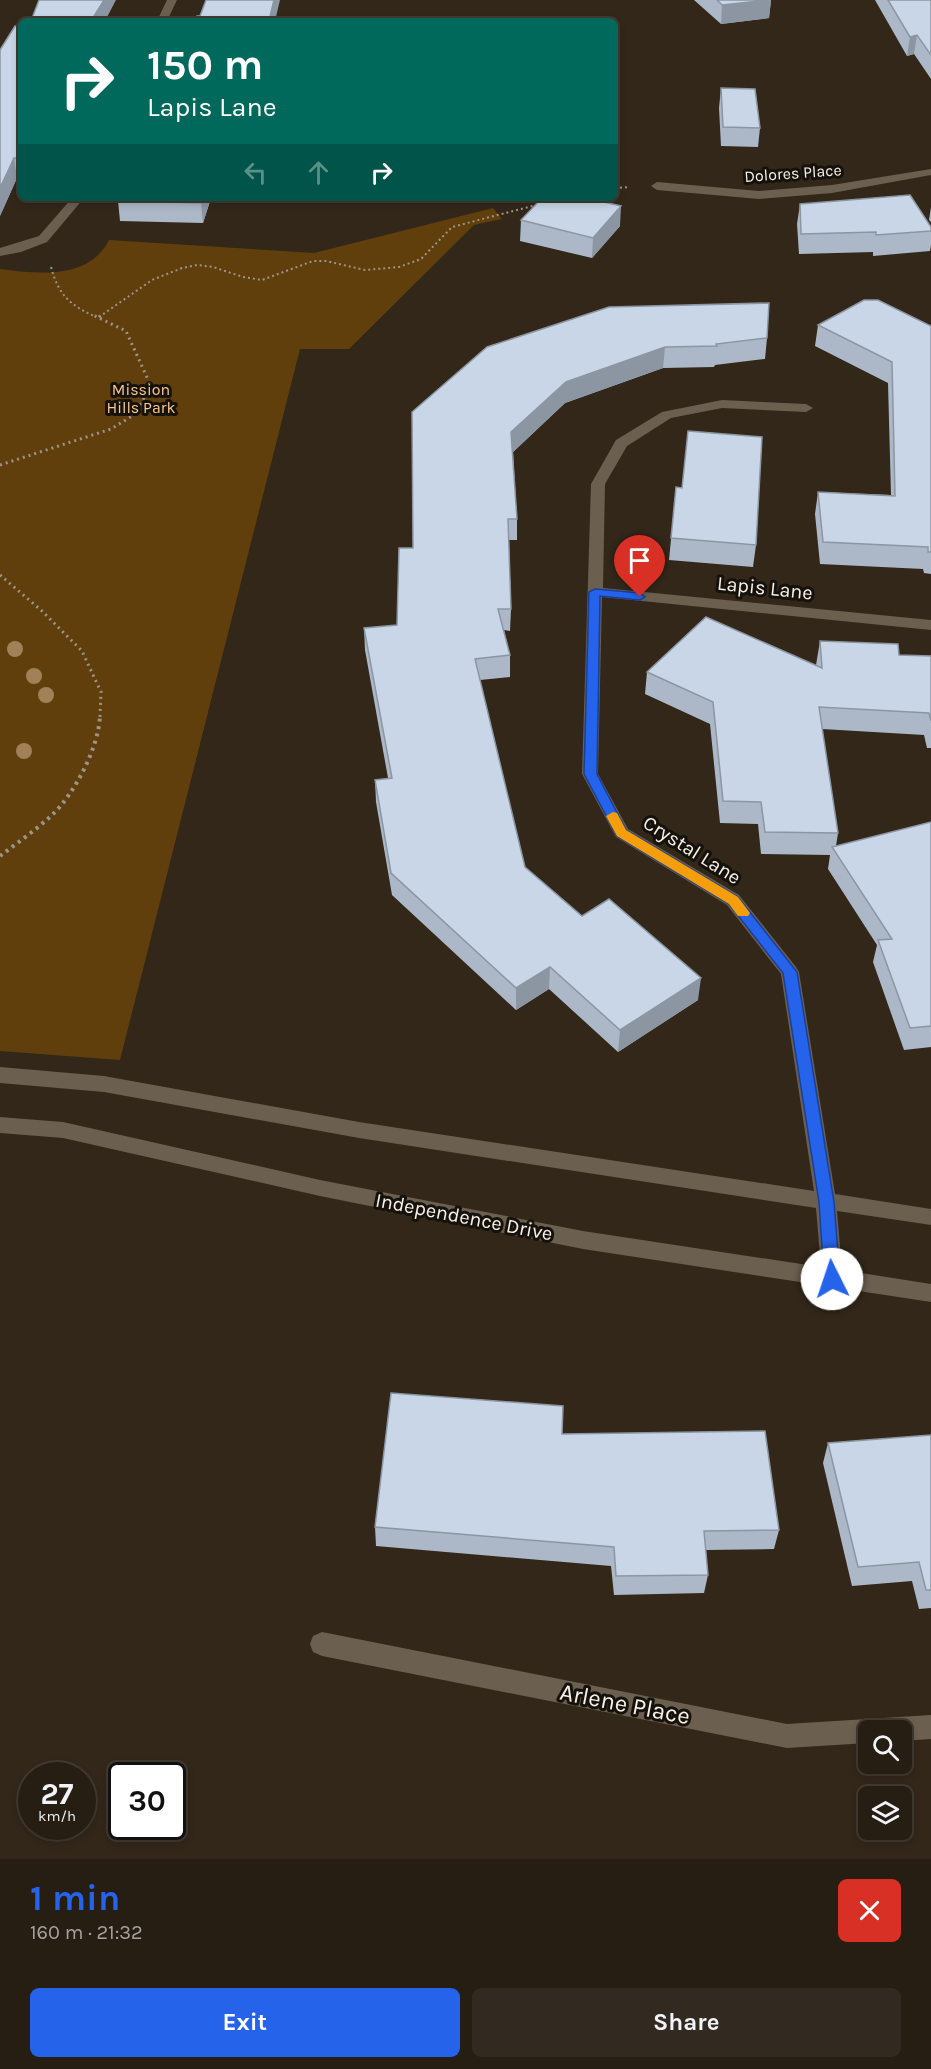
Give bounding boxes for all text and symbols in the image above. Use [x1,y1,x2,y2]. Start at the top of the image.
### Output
text: 150 m [147,40,263,90]
icon: right [48,42,126,120]
text: Lapis Lane [147,91,277,123]
icon: left [239,156,272,189]
icon: ahead [302,156,335,189]
icon: right [365,156,398,189]
street label: Dolores Place [744,160,842,186]
park label: Mission Hills Park [106,380,176,417]
pin [614,535,665,597]
icon: arrive [623,544,656,577]
street label: Lapis Lane [716,572,814,604]
street label: Crystal Lane [639,811,745,889]
street label: Independence Drive [373,1189,555,1245]
position arrow [800,1247,864,1311]
street label: Arlene Place [558,1678,692,1730]
map controls [858,1720,912,1840]
button: search [858,1720,912,1774]
speed limit sign: 30 [108,1762,186,1840]
text: 27 [40,1776,74,1812]
button: layers [858,1786,912,1840]
text: km/h [38,1807,76,1825]
text: 1 min [30,1877,120,1919]
button: close [838,1879,901,1942]
text: 160 m · 21:32 [30,1921,143,1944]
button: Exit [30,1988,460,2057]
button: Share [472,1988,901,2057]

